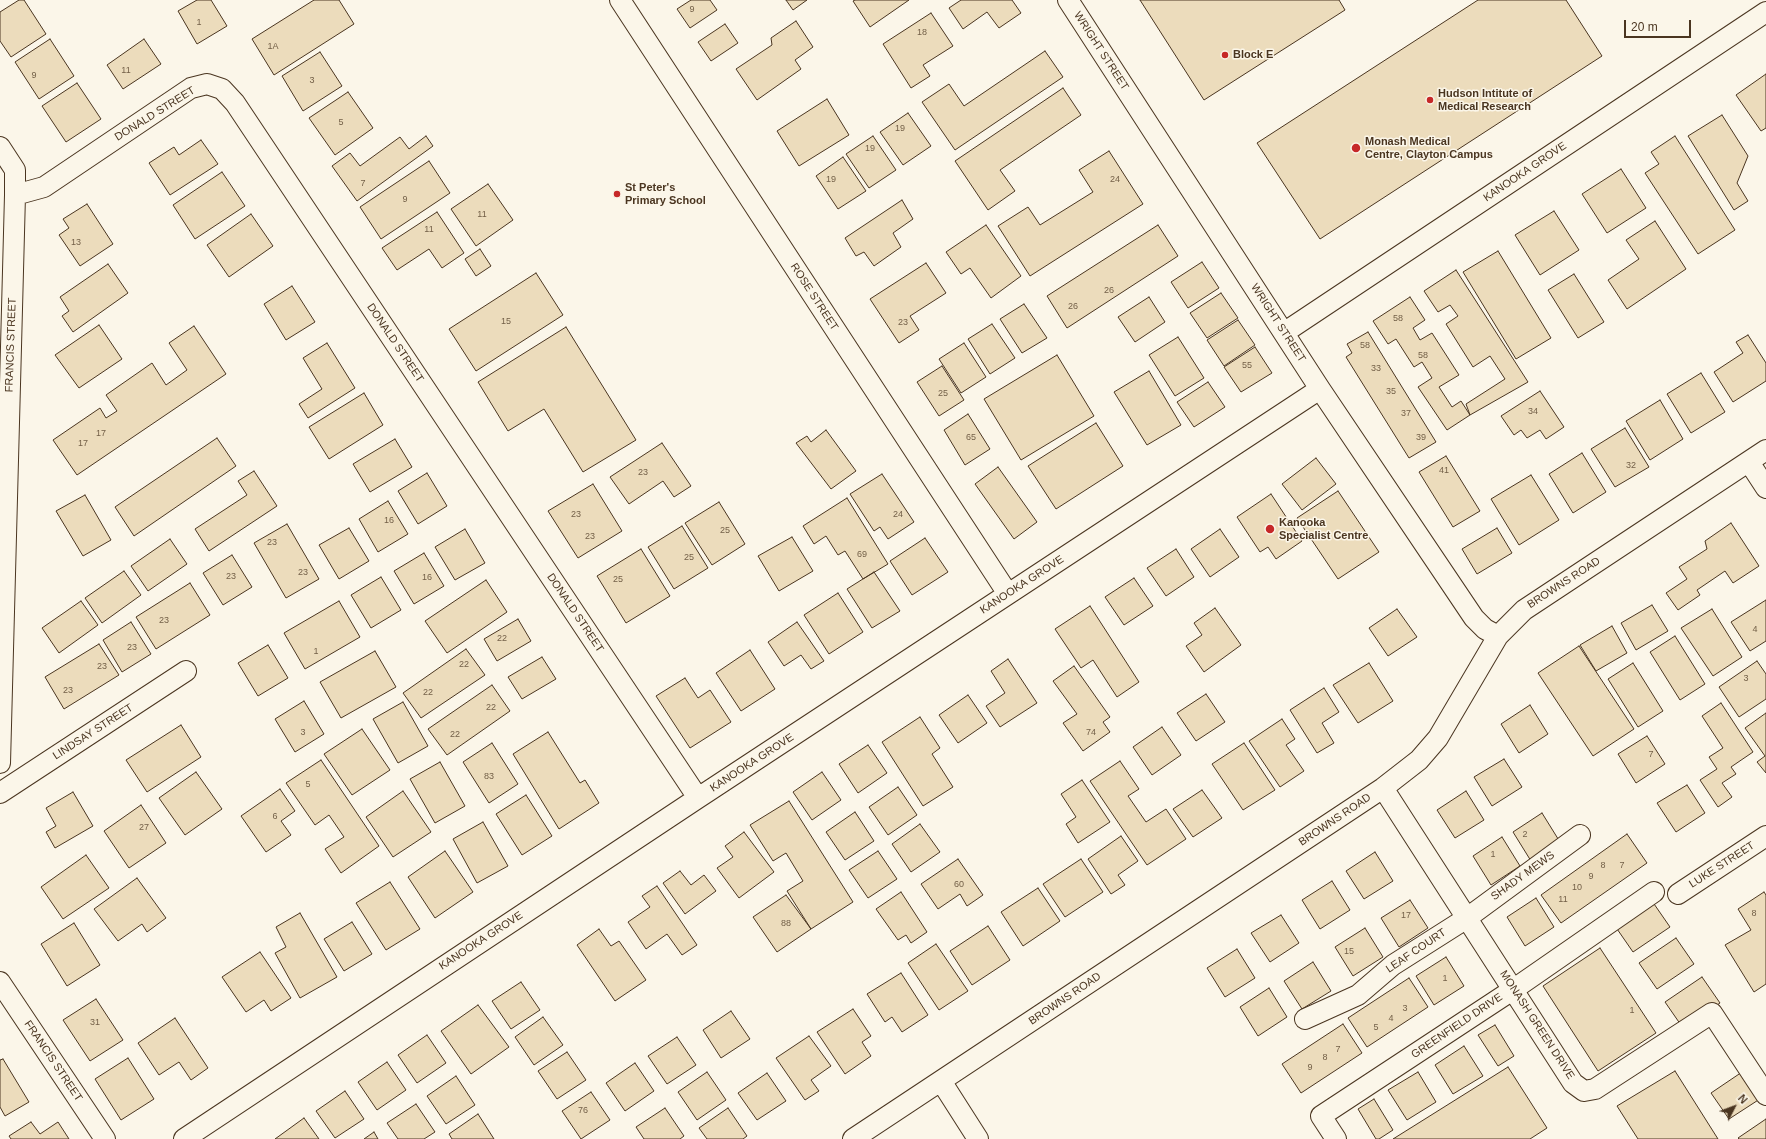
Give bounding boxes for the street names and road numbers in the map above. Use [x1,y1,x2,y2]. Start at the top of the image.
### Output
street label: WRIGHT STREET [1071,9,1131,93]
street label: DONALD STREET [112,84,198,144]
street label: KANOOKA GROVE [1481,139,1569,205]
street label: ROSE STREET [787,261,841,333]
street label: WRIGHT STREET [1248,281,1308,365]
street label: FRANCIS STREET [3,297,19,393]
street label: DONALD STREET [364,301,426,385]
street label: KANOOKA GROVE [978,553,1066,617]
street label: BROWNS ROAD [1525,554,1603,612]
street label: DONALD STREET [544,571,606,655]
street label: LINDSAY STREET [51,701,135,763]
street label: KANOOKA GROVE [708,731,796,795]
street label: BROWNS ROAD [1296,791,1374,849]
street label: LUKE STREET [1687,839,1757,891]
street label: SHADY MEWS [1489,849,1557,903]
street label: KANOOKA GROVE [437,909,525,973]
street label: LEAF COURT [1384,926,1448,976]
street label: MONASH GREEN DRIVE [1497,968,1577,1082]
street label: BROWNS ROAD [1026,970,1104,1028]
street label: GREENFIELD DRIVE [1409,991,1505,1061]
street label: FRANCIS STREET [21,1018,85,1104]

